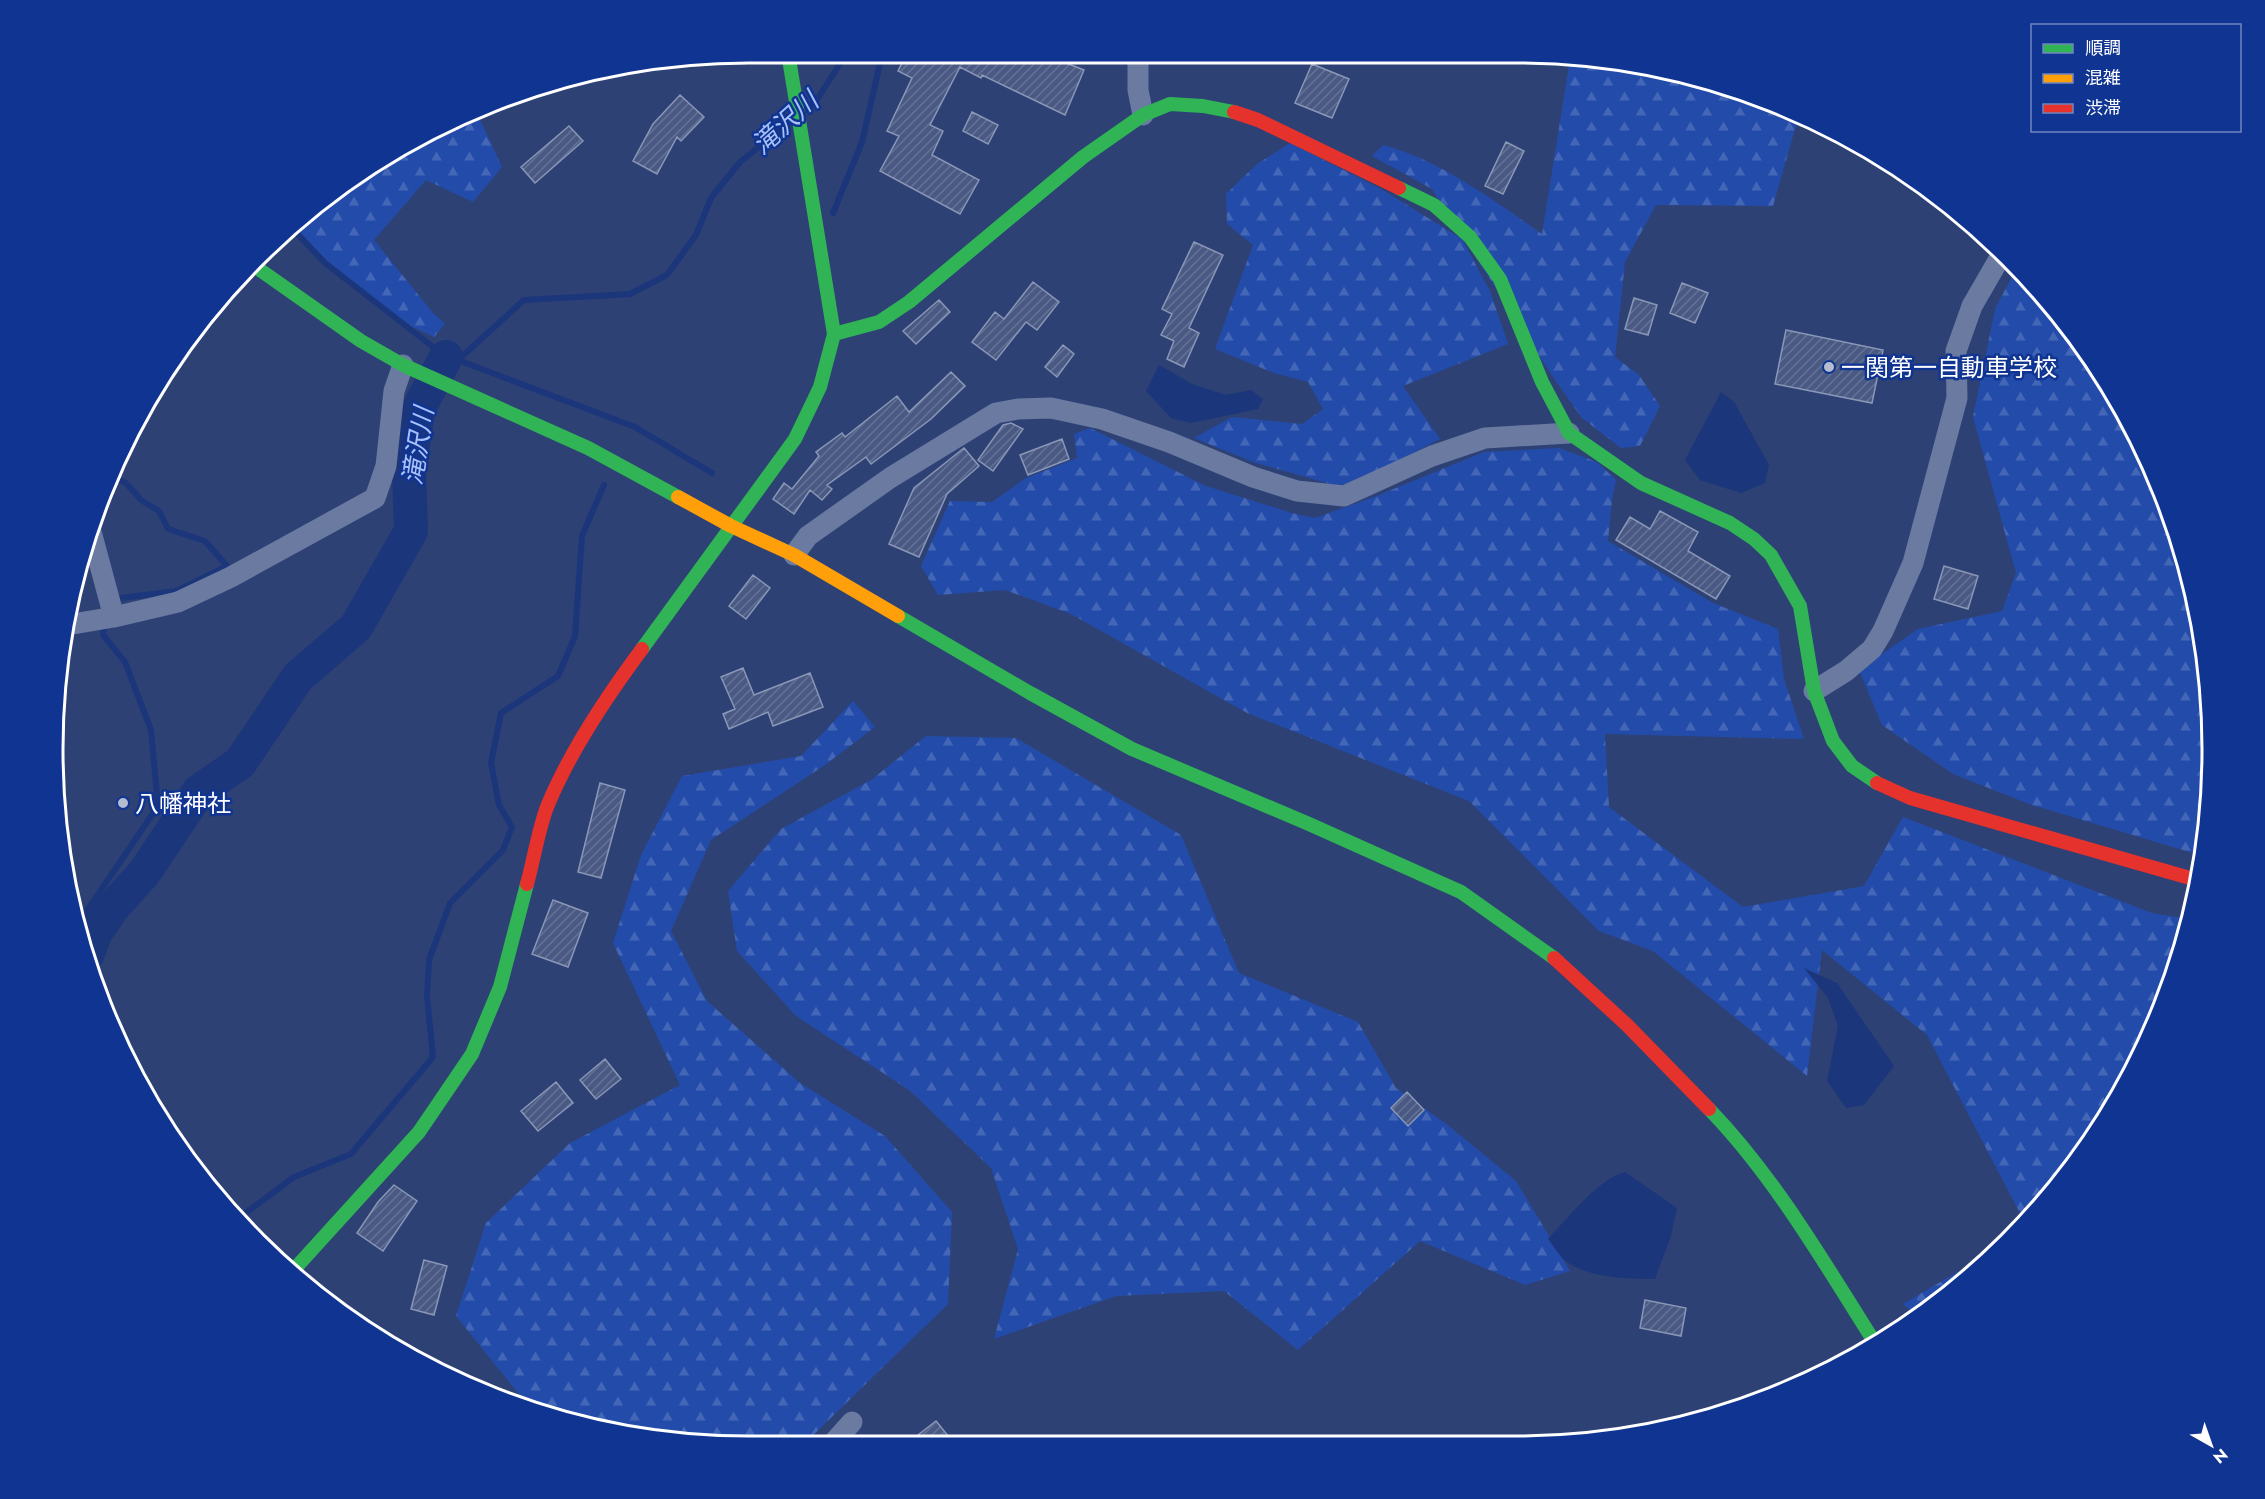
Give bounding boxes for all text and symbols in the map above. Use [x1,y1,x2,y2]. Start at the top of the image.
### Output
legend [2031,24,2241,132]
text: 順調 [2085,35,2121,61]
text: 混雑 [2085,65,2121,91]
water label: 滝沢川 [743,81,829,163]
text: 渋滞 [2085,95,2121,121]
place label: 一関第一自動車学校 [1841,350,2057,385]
marker: 一関第一自動車学校 [1822,360,1836,374]
water label: 滝沢川 [393,402,443,487]
place label: 八幡神社 [135,786,231,821]
marker: 八幡神社 [116,796,130,810]
north arrow [2181,1415,2241,1475]
text: N [2208,1443,2233,1469]

